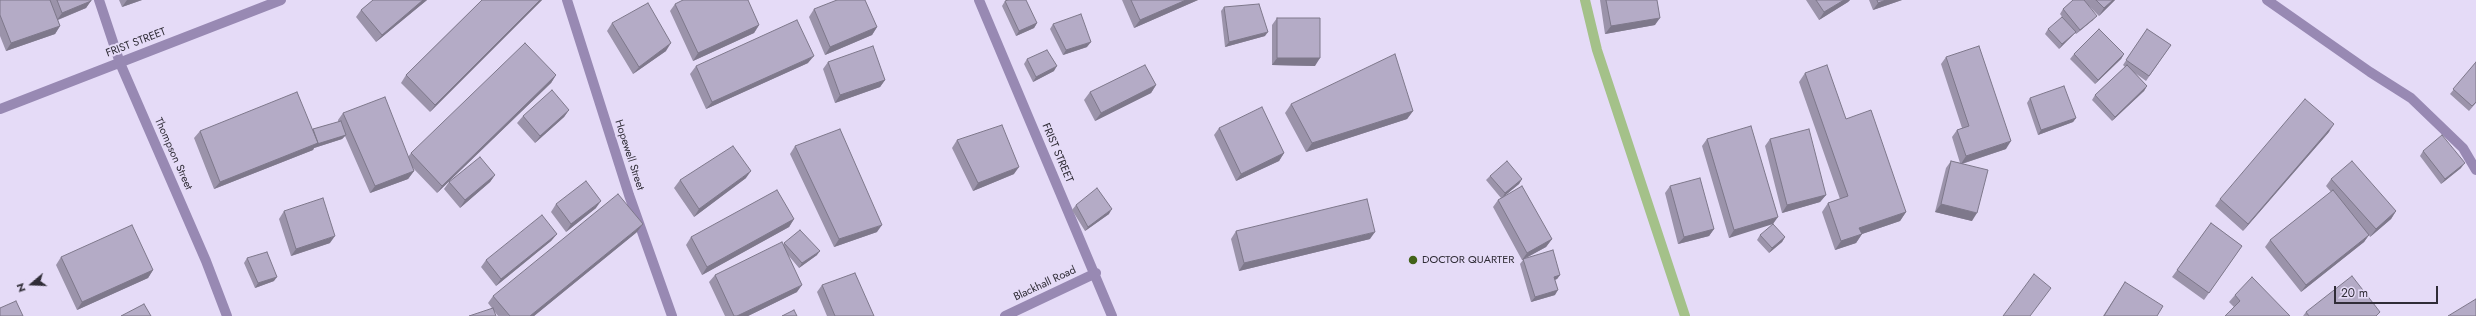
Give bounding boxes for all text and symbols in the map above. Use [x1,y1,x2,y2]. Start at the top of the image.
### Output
street label: FRIST STREET [104,25,168,61]
street label: Thompson Street [151,116,195,192]
street label: Hopewell Street [611,118,647,192]
street label: FRIST STREET [1039,121,1075,185]
place label: DOCTOR QUARTER [1422,253,1514,267]
marker: DOCTOR QUARTER [1407,254,1419,266]
north arrow [12,264,52,304]
street label: Blackhall Road [1012,264,1078,304]
scale bar [2336,278,2440,304]
text: N [12,281,30,295]
text: 20 m [2341,284,2368,302]

